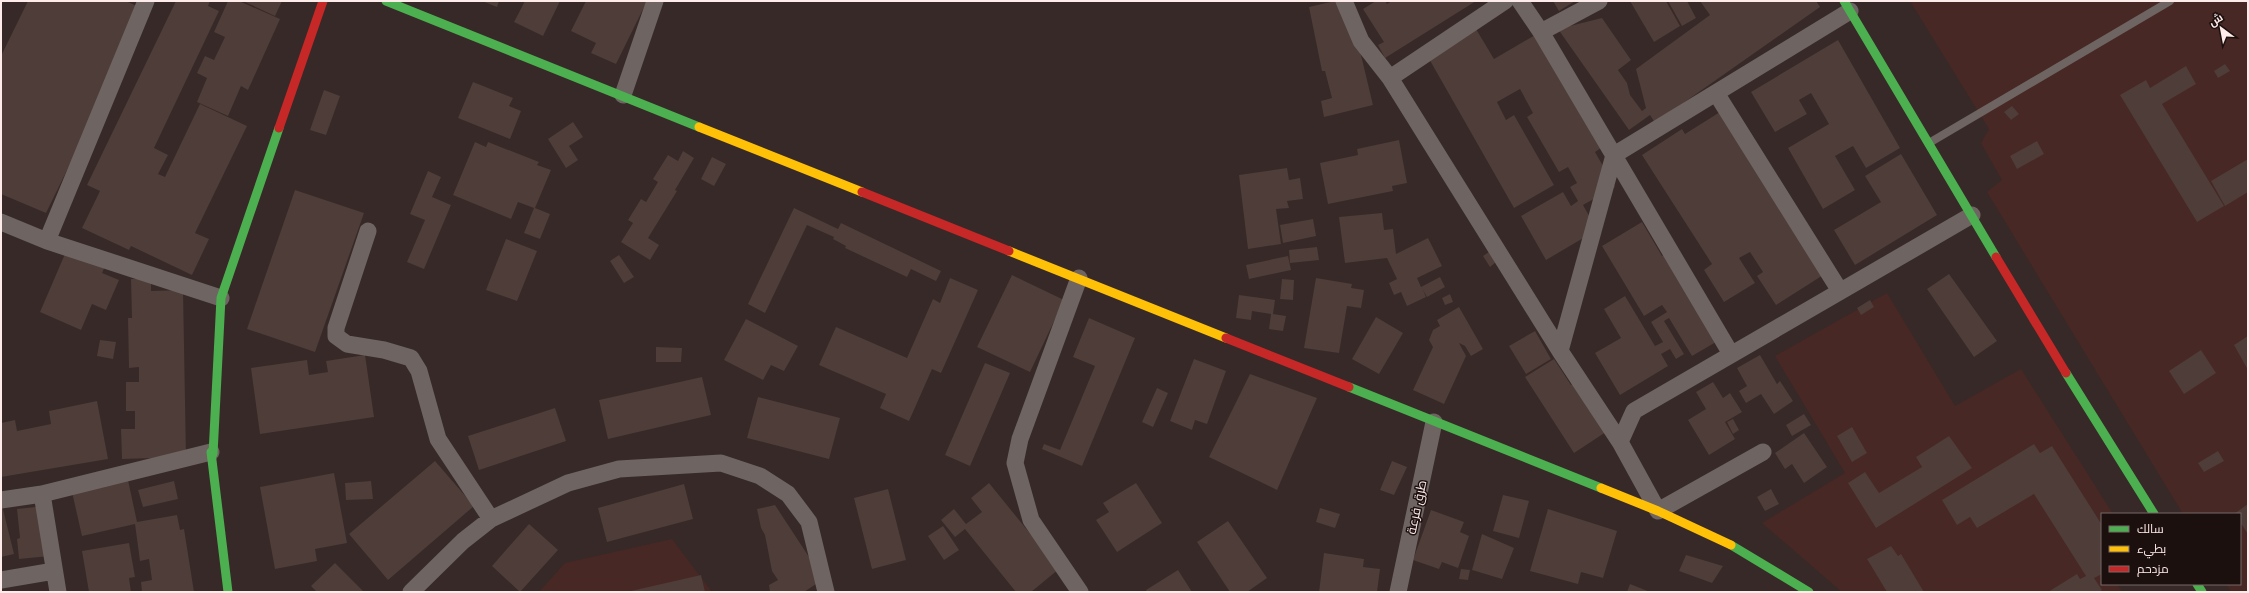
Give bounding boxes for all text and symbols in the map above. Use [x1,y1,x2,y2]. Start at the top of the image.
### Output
north arrow [2201,8,2241,48]
text: ش [2207,11,2225,29]
street label: طرق فرعة [1403,479,1430,536]
legend [2101,513,2241,585]
text: سالك [2137,522,2164,536]
text: بطيء [2137,542,2166,559]
text: مزدحم [2137,562,2169,577]

